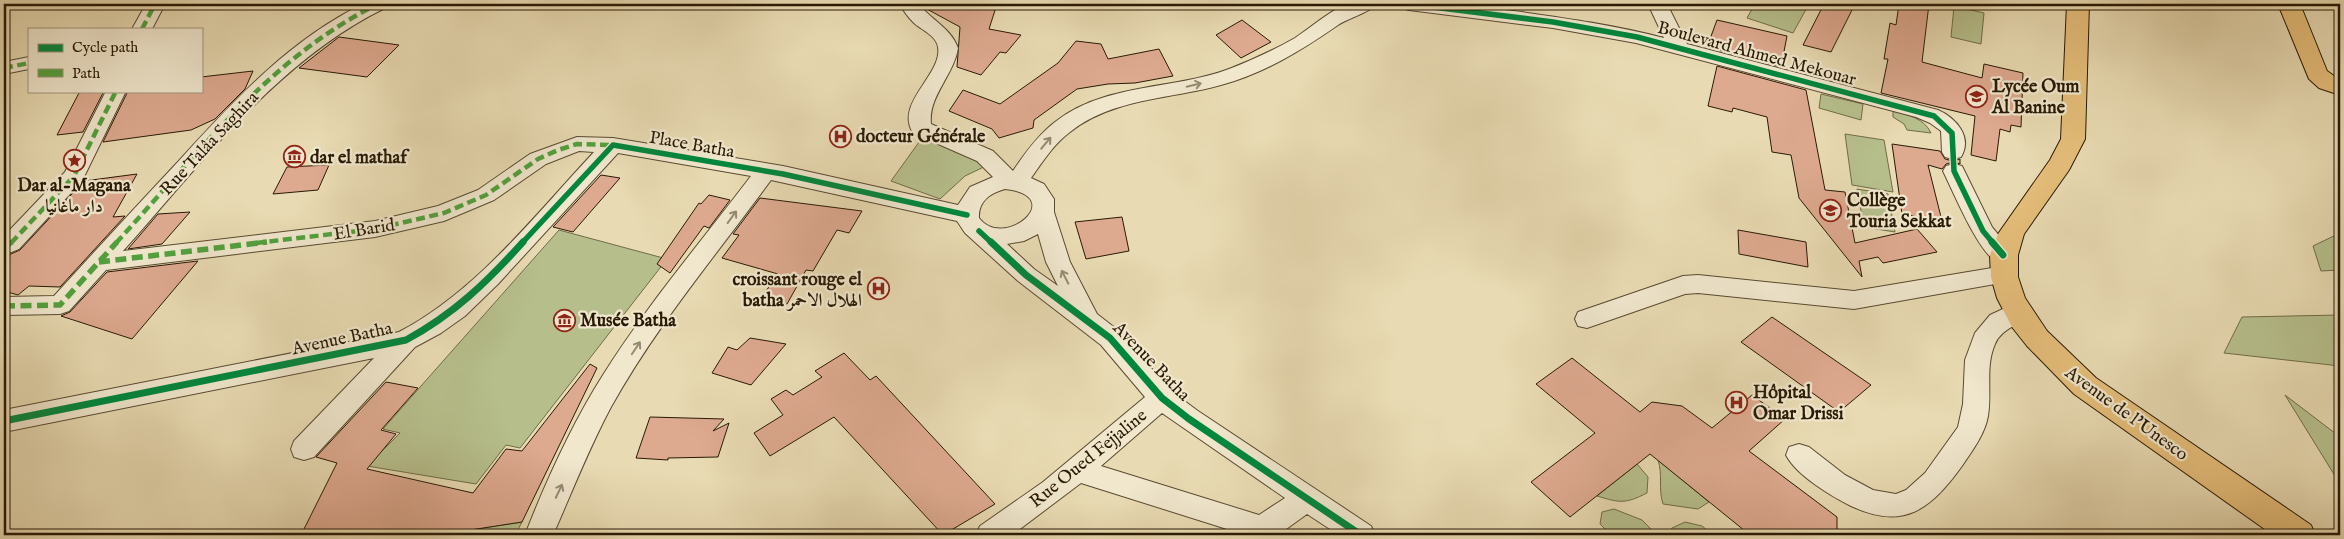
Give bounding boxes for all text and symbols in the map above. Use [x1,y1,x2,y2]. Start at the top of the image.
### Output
street label: Boulevard Ahmed Mekouar [1655,17,1859,92]
legend [28,28,202,92]
text: Cycle path [72,38,138,57]
text: Path [72,64,100,83]
place label: Lycée Oum Al Banine [1991,76,2079,120]
one-way arrow [1186,80,1202,89]
school or university icon: Lycée Oum Al Banine [1964,84,1988,108]
street label: Rue Talâa Saghira [156,87,265,201]
hospital icon: docteur Générale [828,124,852,148]
place label: docteur Générale [856,126,986,149]
street label: Place Batha [647,127,736,164]
one-way arrow [1041,136,1052,149]
museum icon: dar el mathaf [282,145,306,169]
place label: dar el mathaf [310,147,410,170]
place icon: Dar al-Magana دار ماغانيا [62,148,86,172]
place label: Dar al-Magana دار ماغانيا [17,175,132,219]
place label: Collège Touria Sekkat [1846,190,1952,234]
school or university icon: Collège Touria Sekkat [1819,198,1843,222]
one-way arrow [727,210,737,224]
street label: El Barid [332,214,397,247]
place label: croissant rouge el batha الهلال الاحمر [732,269,863,313]
one-way arrow [1060,269,1070,284]
hospital icon: croissant rouge el batha الهلال الاحمر [866,277,890,301]
museum icon: Musée Batha [552,308,576,332]
place label: Musée Batha [580,310,677,333]
street label: Avenue Batha [1106,317,1195,407]
street label: Avenue Batha [289,318,395,362]
one-way arrow [631,341,641,355]
street label: Avenue de l'Unesco [2059,361,2193,467]
place label: Hôpital Omar Drissi [1753,382,1844,426]
hospital icon: Hôpital Omar Drissi [1725,390,1749,414]
street label: Rue Oued Fejjaline [1025,405,1152,514]
one-way arrow [555,484,565,499]

